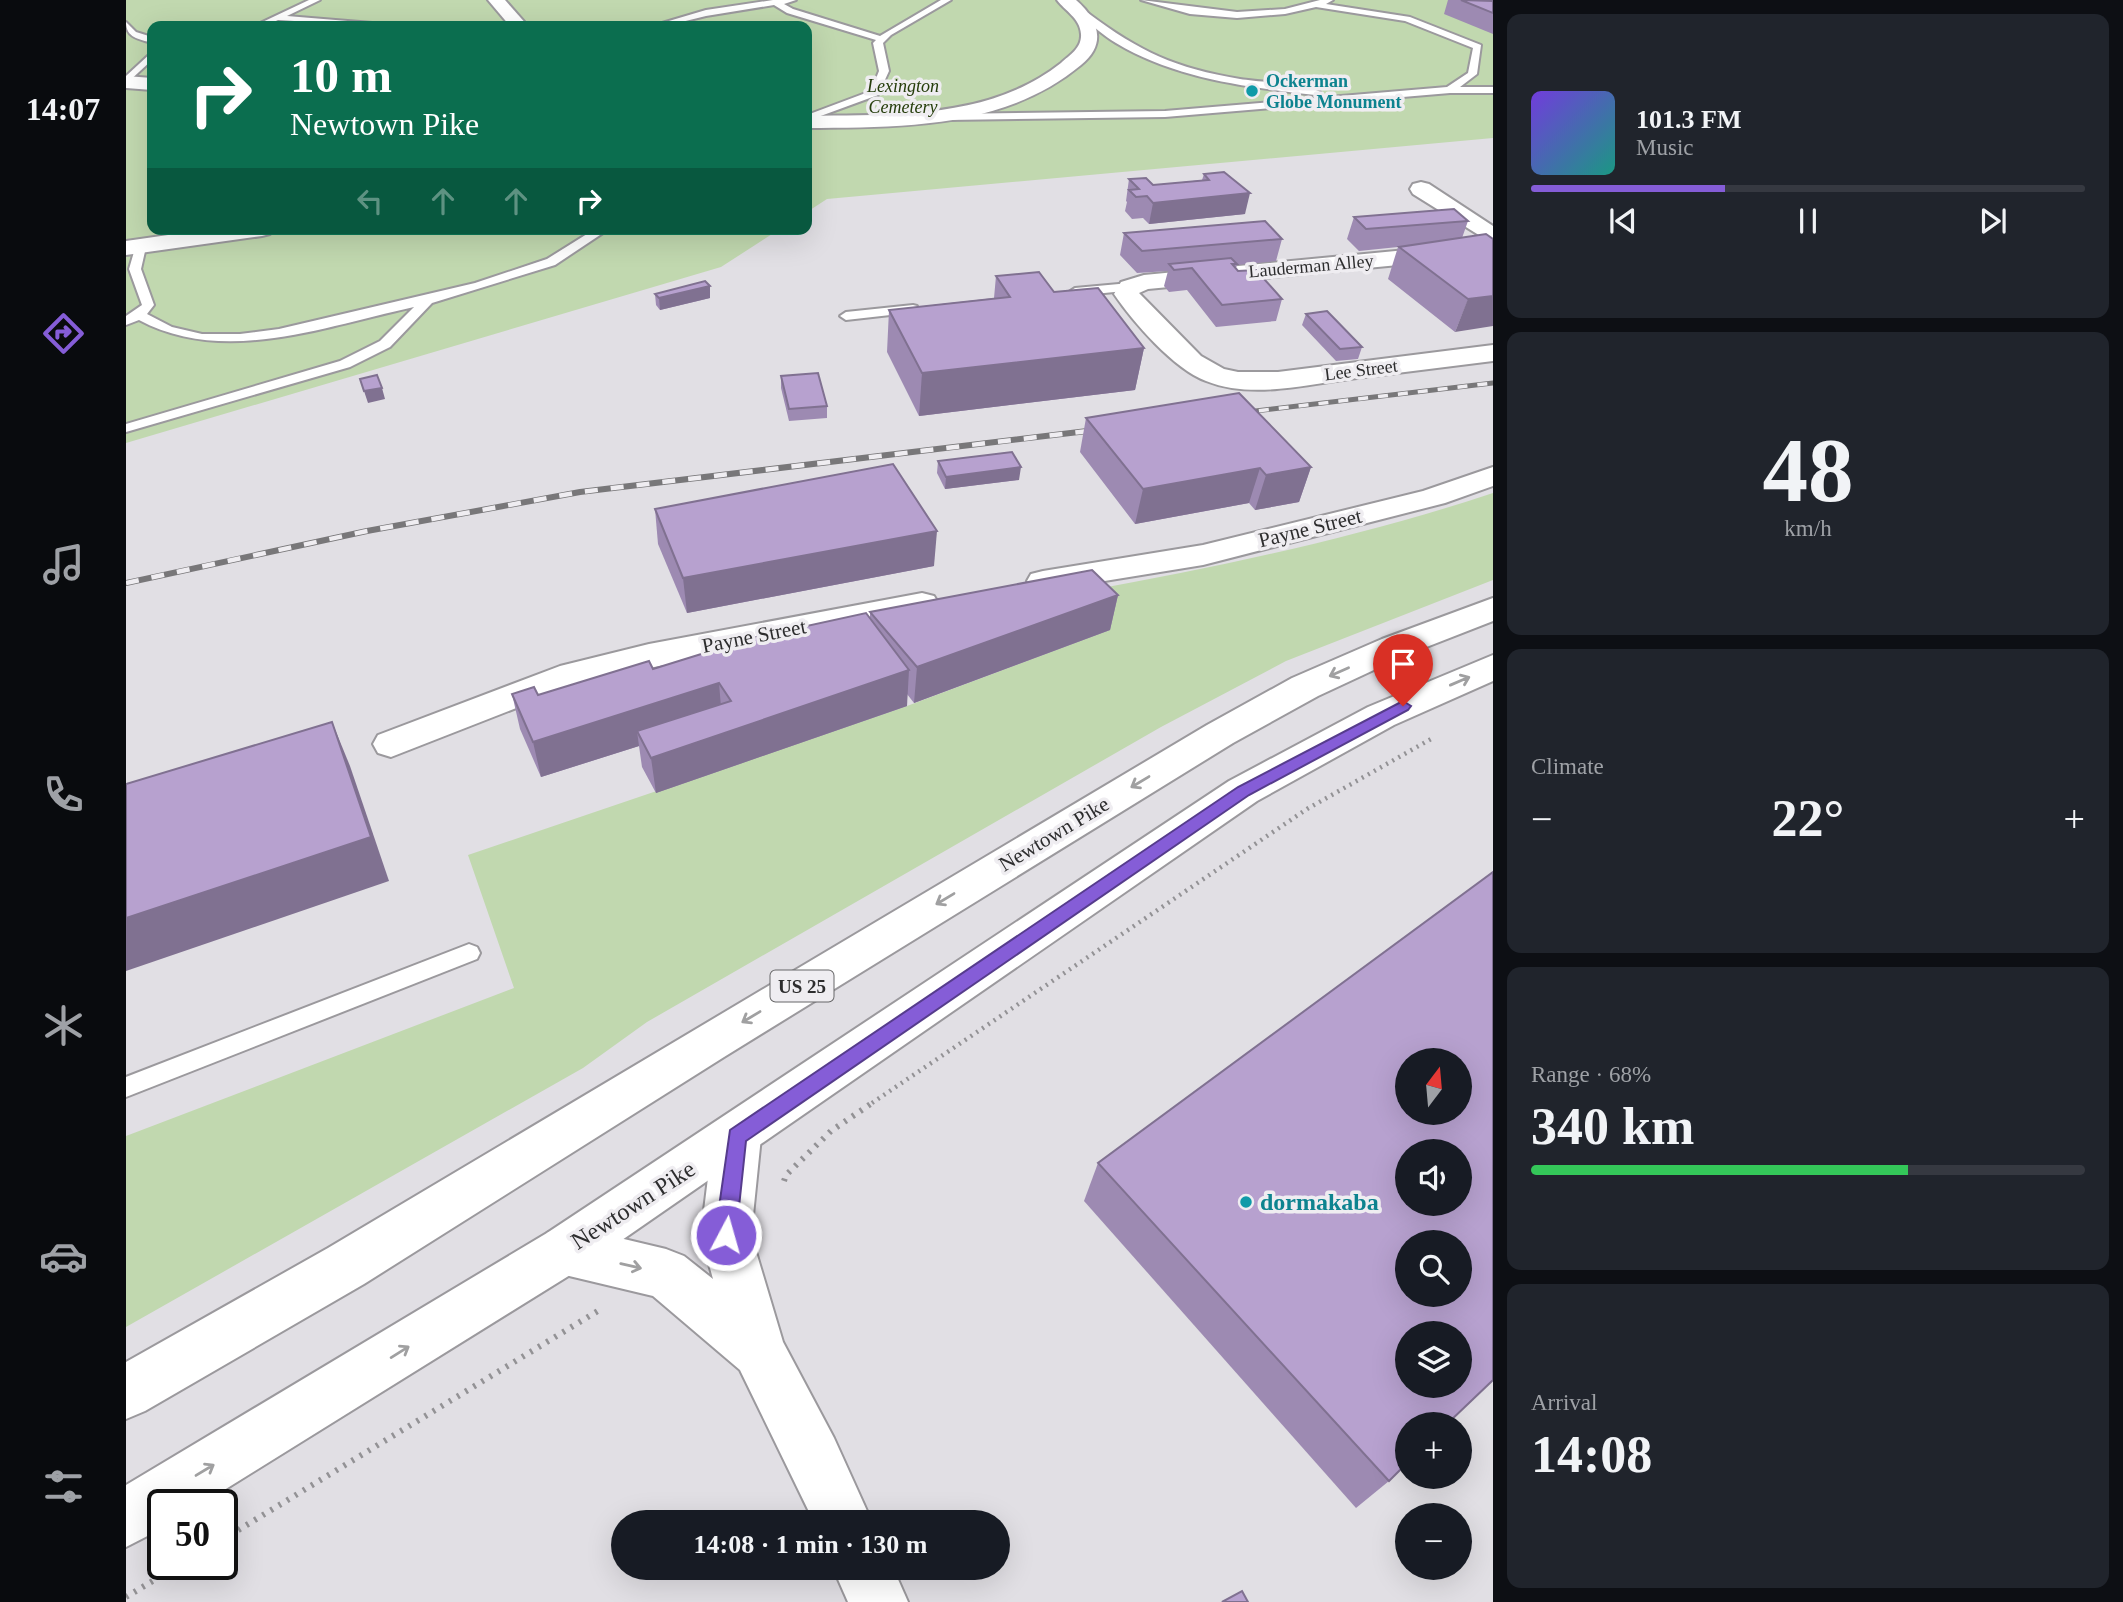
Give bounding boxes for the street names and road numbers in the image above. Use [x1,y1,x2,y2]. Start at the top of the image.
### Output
street label: Lauderman Alley [1248,251,1374,281]
street label: Lee Street [1323,356,1399,384]
street label: Payne Street [1256,504,1364,552]
street label: Payne Street [700,614,808,658]
street label: Newtown Pike [995,792,1113,876]
road number: US 25 [770,970,834,1002]
street label: Newtown Pike [566,1155,700,1255]

